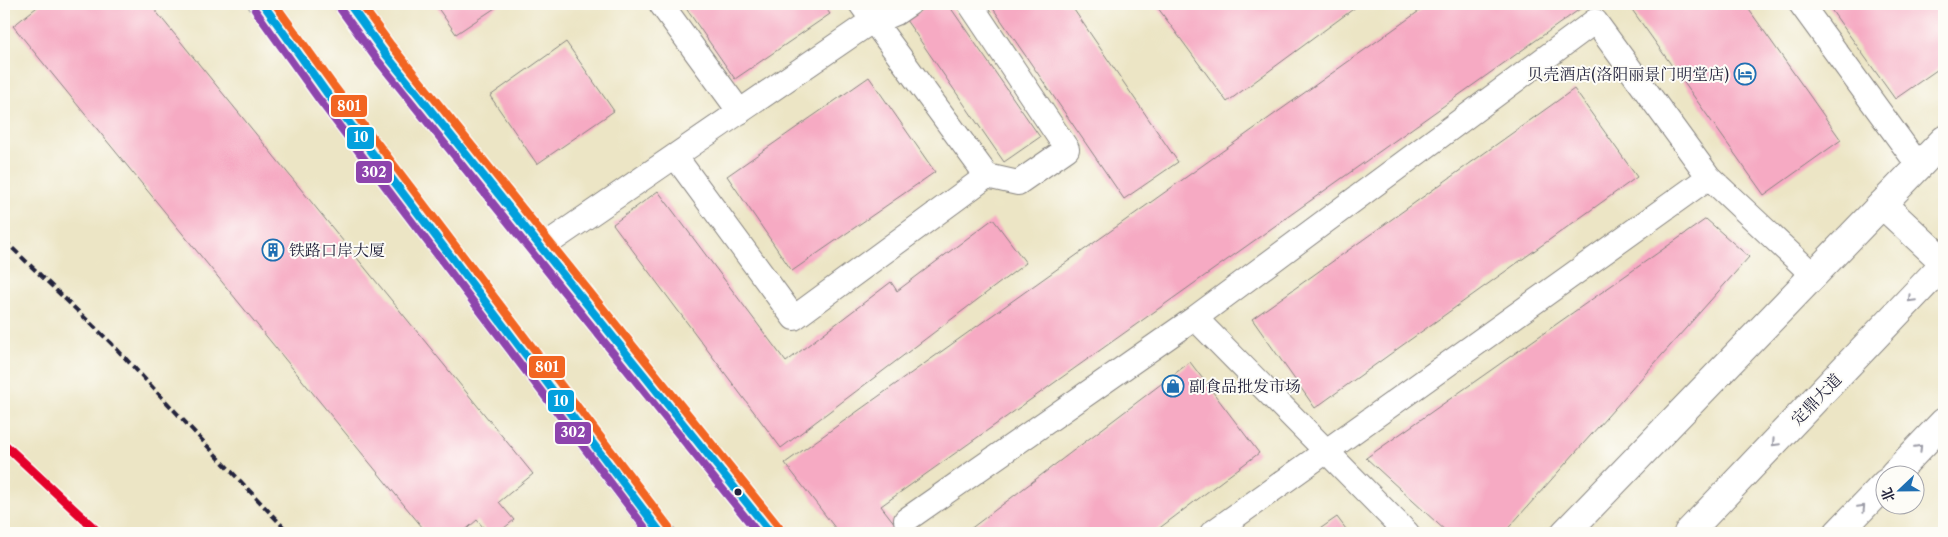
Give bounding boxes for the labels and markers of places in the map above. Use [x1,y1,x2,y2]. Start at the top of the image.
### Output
hotel icon: 贝壳酒店(洛阳丽景门明堂店) [1733,62,1757,86]
place label: 贝壳酒店(洛阳丽景门明堂店) [1527,64,1729,84]
building icon: 铁路口岸大厦 [261,238,285,262]
place label: 铁路口岸大厦 [289,240,385,260]
shop icon: 副食品批发市场 [1161,374,1185,398]
place label: 副食品批发市场 [1189,376,1301,396]
unlabelled marker [733,487,743,497]

